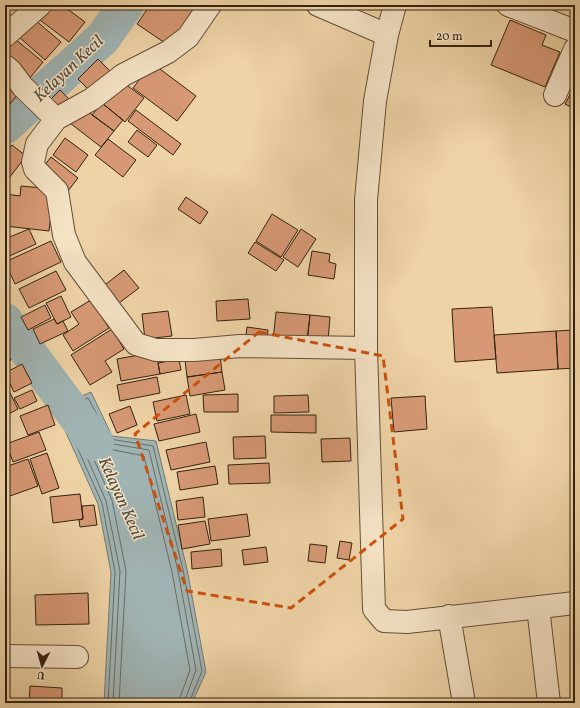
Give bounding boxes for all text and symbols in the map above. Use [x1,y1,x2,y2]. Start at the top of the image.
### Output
scale bar [430,22,491,48]
text: 20 m [436,29,463,45]
water label: Kelayan Kecil [29,30,109,108]
water label: Kelayan Kecil [92,453,149,544]
north arrow [22,646,62,686]
text: U [36,667,46,682]

